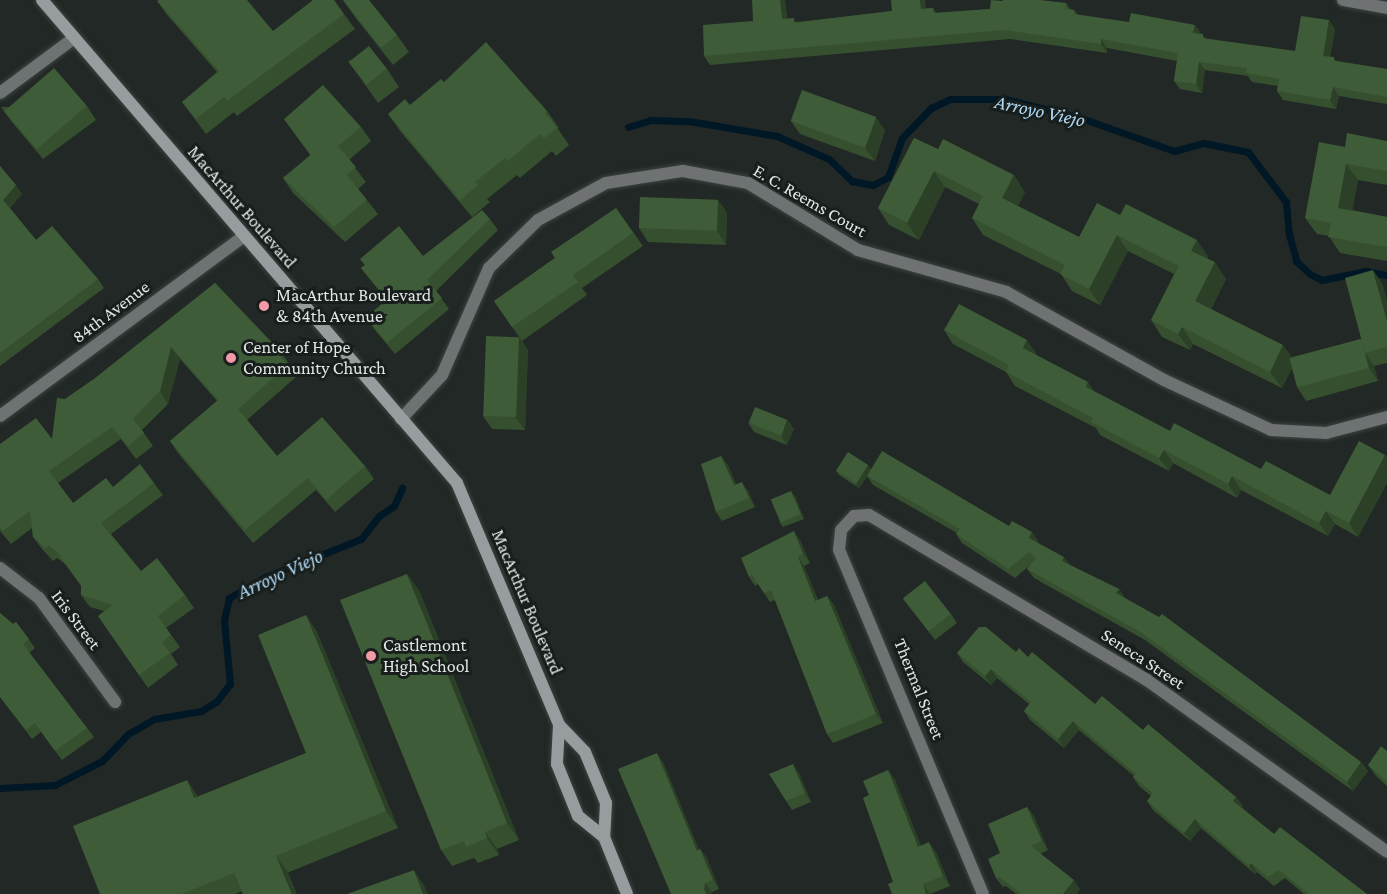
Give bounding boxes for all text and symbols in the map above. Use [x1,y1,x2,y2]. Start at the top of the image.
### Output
water label: Arroyo Viejo [993,90,1087,132]
street label: MacArthur Boulevard [183,141,301,273]
street label: E. C. Reems Court [750,160,870,242]
street label: 84th Avenue [68,276,154,348]
place label: MacArthur Boulevard & 84th Avenue [276,285,431,328]
marker: MacArthur Boulevard & 84th Avenue [257,299,271,313]
place label: Center of Hope Community Church [243,337,386,380]
marker: Center of Hope Community Church [224,351,238,365]
street label: MacArthur Boulevard [487,526,567,678]
water label: Arroyo Viejo [233,544,327,604]
street label: Iris Street [47,586,105,654]
street label: Seneca Street [1097,624,1189,694]
place label: Castlemont High School [383,635,469,678]
street label: Thermal Street [889,635,949,743]
marker: Castlemont High School [364,649,378,663]

